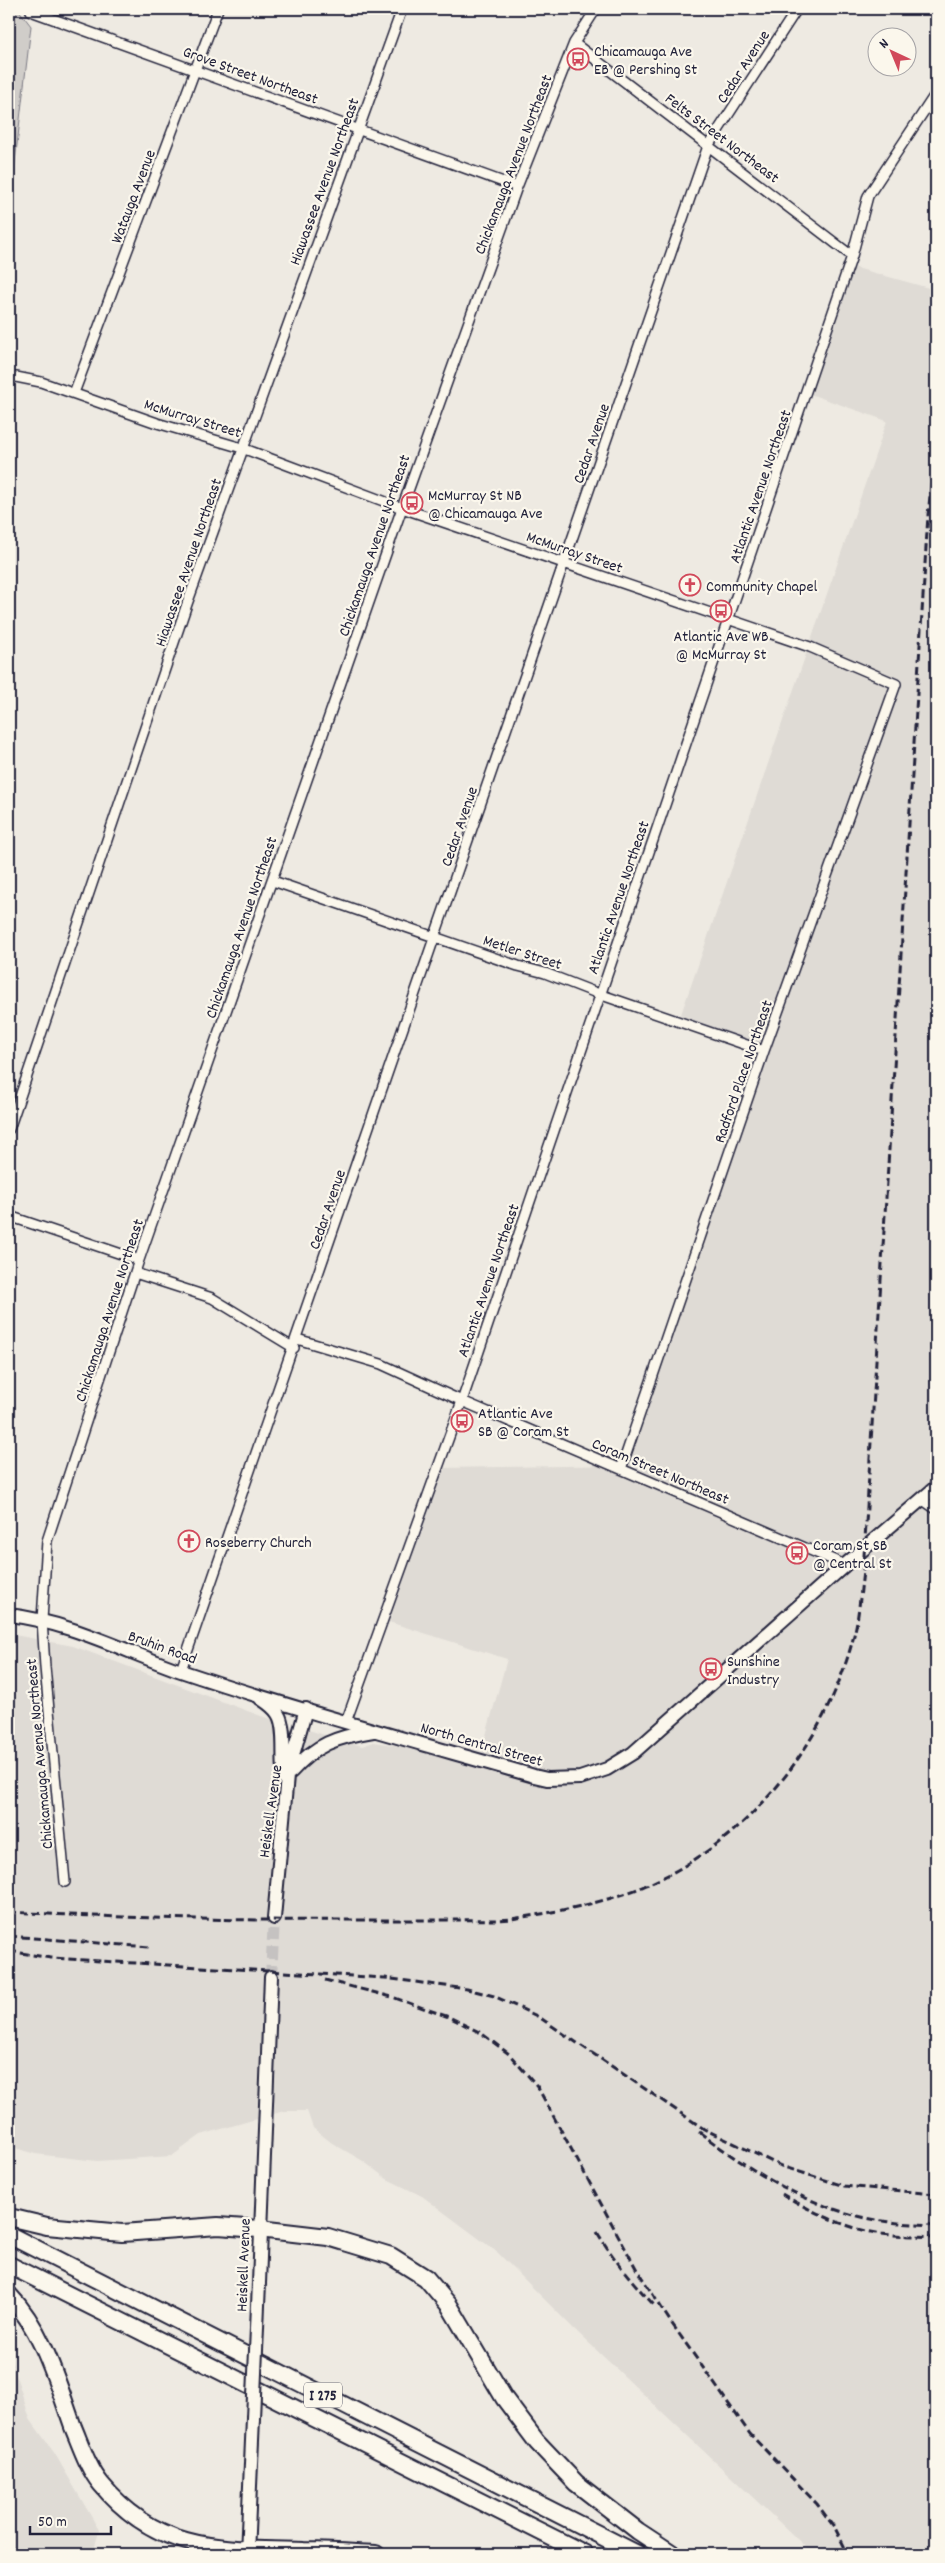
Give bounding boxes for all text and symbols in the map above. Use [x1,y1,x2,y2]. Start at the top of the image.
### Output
street label: Cedar Avenue [712,26,776,109]
north arrow [868,28,918,78]
text: N [875,34,894,54]
street label: Grove Street Northeast [179,41,321,112]
place label: Chicamauga Ave EB @ Pershing St [594,41,697,82]
bus stop icon: Chicamauga Ave EB @ Pershing St [566,47,590,71]
street label: Chickamauga Avenue Northeast [469,72,559,258]
street label: Felts Street Northeast [659,88,784,190]
street label: Hiawassee Avenue Northeast [284,95,366,269]
street label: Watauga Avenue [106,147,163,247]
street label: McMurray Street [141,394,244,445]
street label: Cedar Avenue [568,401,617,487]
street label: Atlantic Avenue Northeast [724,407,798,567]
street label: Chickamauga Avenue Northeast [333,452,417,640]
street label: Hiawassee Avenue Northeast [150,476,229,650]
place label: McMurray St NB @ Chicamauga Ave [428,485,543,526]
bus stop icon: McMurray St NB @ Chicamauga Ave [400,491,424,515]
street label: McMurray Street [523,526,626,581]
church icon: Community Chapel [678,573,702,597]
place label: Community Chapel [706,576,817,599]
bus stop icon: Atlantic Ave WB @ McMurray St [709,599,733,623]
place label: Atlantic Ave WB @ McMurray St [673,626,769,667]
street label: Cedar Avenue [436,784,485,870]
street label: Atlantic Avenue Northeast [582,818,656,978]
street label: Chickamauga Avenue Northeast [200,834,284,1022]
street label: Metler Street [480,930,565,977]
street label: Radford Place Northeast [709,997,780,1146]
street label: Cedar Avenue [304,1167,353,1253]
street label: Atlantic Avenue Northeast [452,1201,526,1361]
street label: Chickamauga Avenue Northeast [70,1216,151,1405]
place label: Atlantic Ave SB @ Coram St [478,1403,569,1444]
bus stop icon: Atlantic Ave SB @ Coram St [450,1409,474,1433]
street label: Coram Street Northeast [588,1433,732,1512]
church icon: Roseberry Church [177,1529,201,1553]
place label: Roseberry Church [205,1532,312,1555]
place label: Coram St SB @ Central St [813,1535,892,1576]
bus stop icon: Coram St SB @ Central St [785,1541,809,1565]
street label: Bruhin Road [125,1625,200,1671]
place label: Sunshine Industry [727,1651,780,1692]
bus stop icon: Sunshine Industry [699,1657,723,1681]
street label: Chickamauga Avenue Northeast [21,1658,60,1850]
street label: North Central Street [418,1717,545,1774]
street label: Heiskell Avenue [254,1763,289,1859]
street label: Heiskell Avenue [231,2218,258,2312]
road number: I 275 [304,2382,342,2408]
scale bar [30,2503,111,2535]
text: 50 m [38,2512,67,2534]

